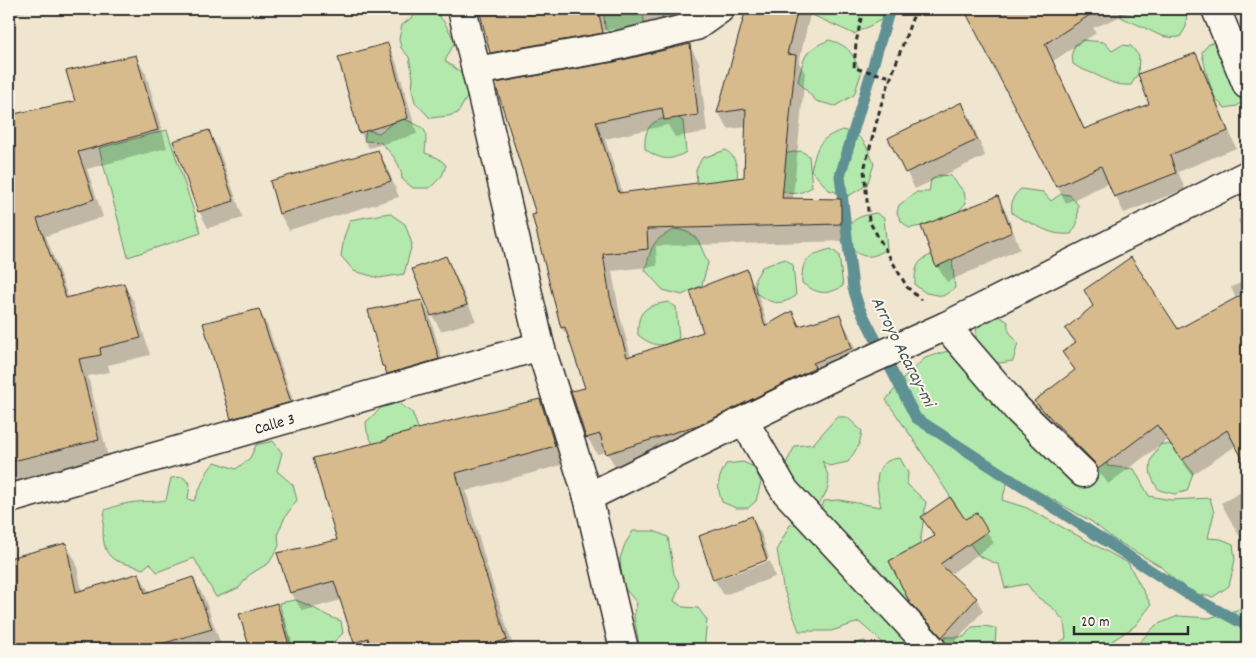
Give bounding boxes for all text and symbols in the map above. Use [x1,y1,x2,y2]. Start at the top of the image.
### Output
water label: Arroyo Acaray-mi [863,293,941,414]
street label: Calle 3 [252,408,298,442]
scale bar [1074,603,1187,635]
text: 20 m [1081,612,1109,634]

